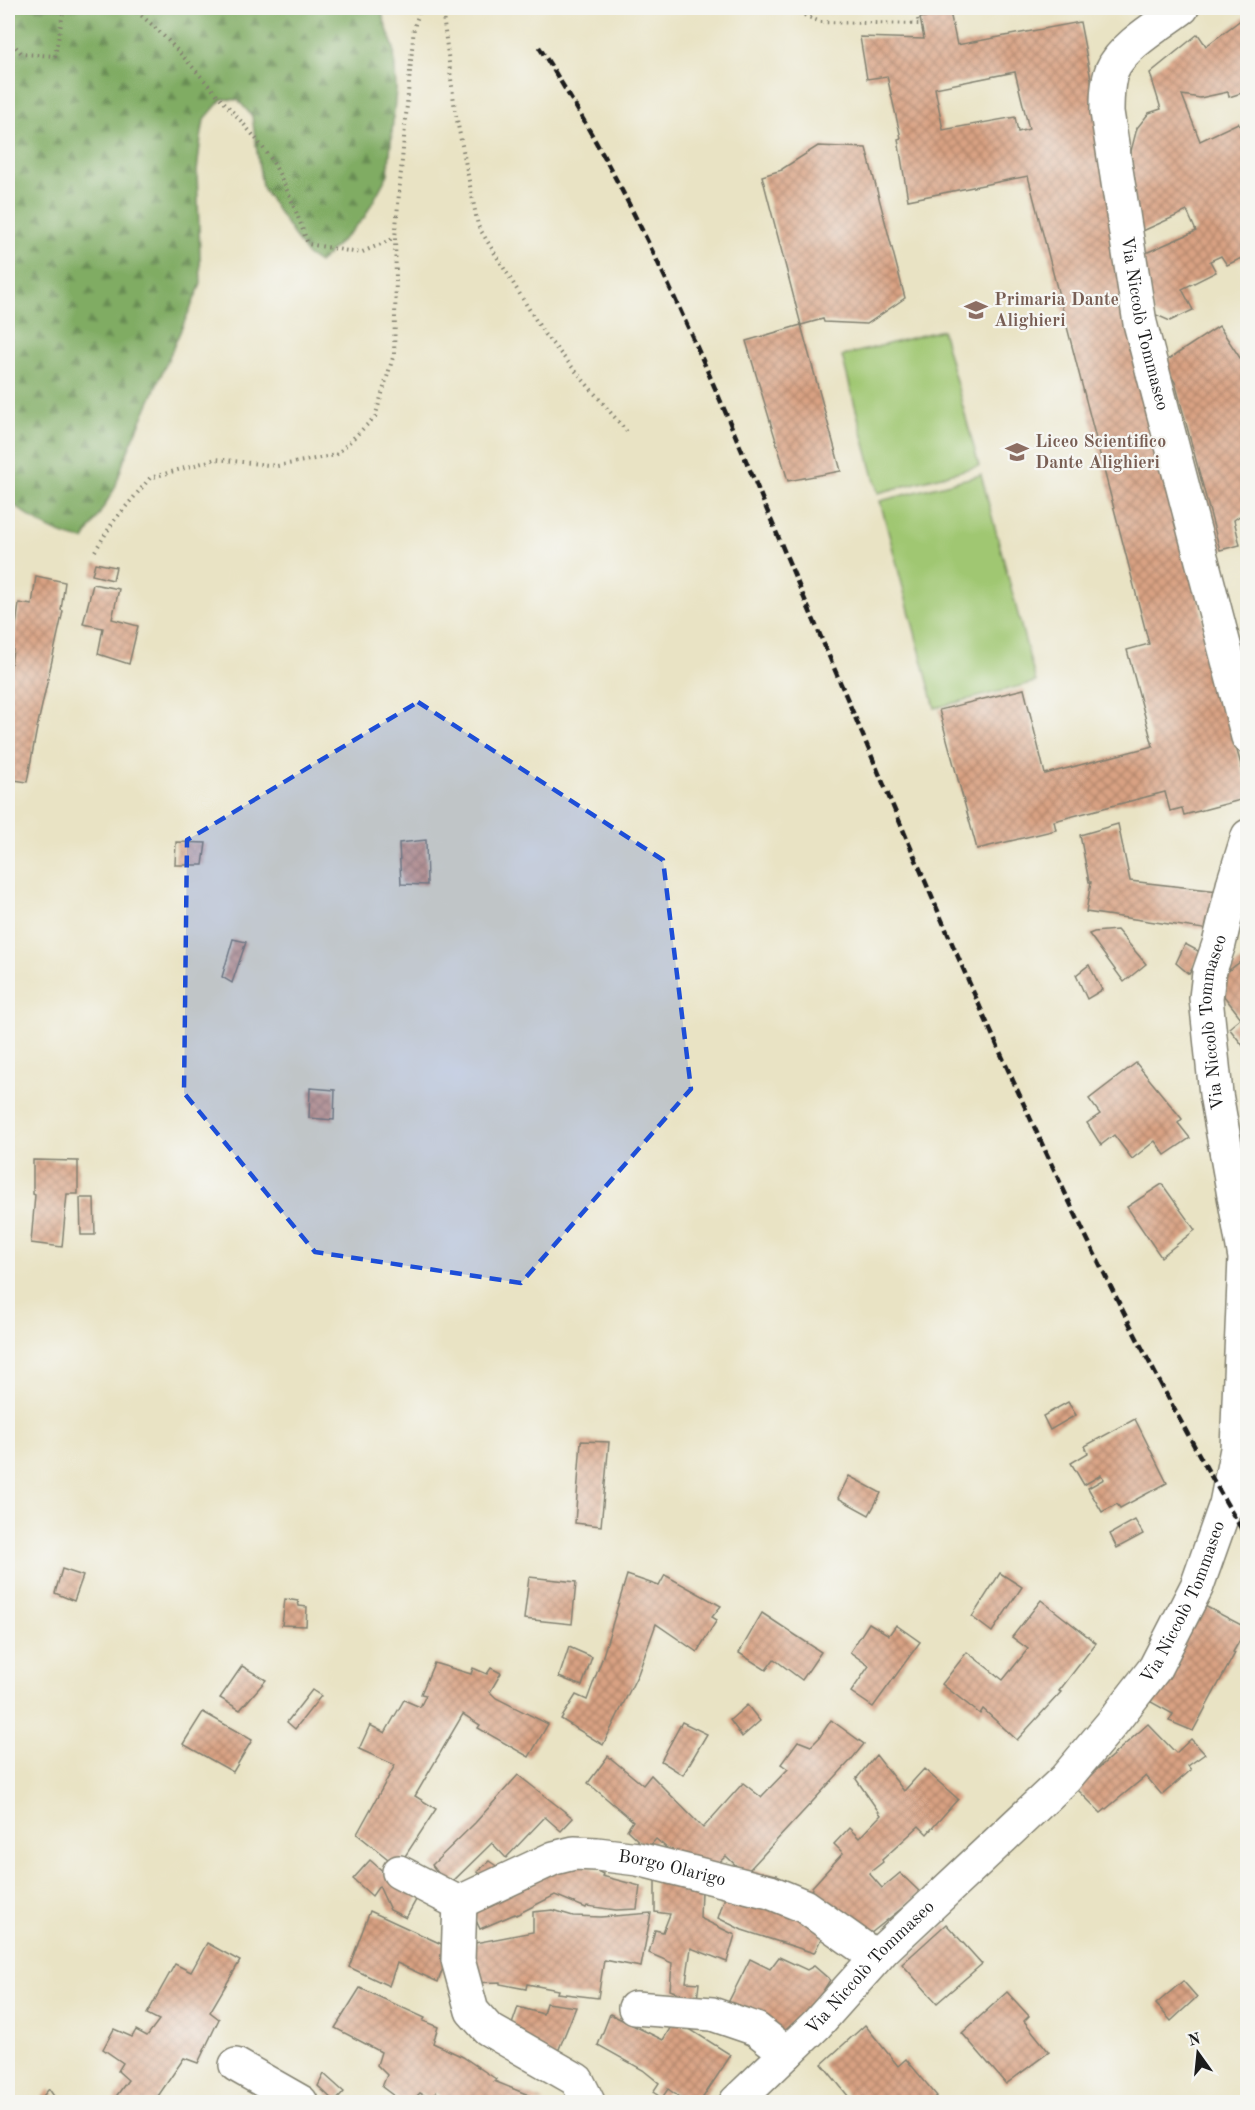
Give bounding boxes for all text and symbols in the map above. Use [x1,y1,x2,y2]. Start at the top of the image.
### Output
street label: Via Niccolò Tommaseo [1118,235,1171,413]
place label: Primaria Dante Alighieri [994,291,1119,330]
school or university icon: Primaria Dante Alighieri [963,297,989,323]
place label: Liceo Scientifico Dante Alighieri [1035,433,1166,472]
school or university icon: Liceo Scientifico Dante Alighieri [1004,439,1030,465]
street label: Via Niccolò Tommaseo [1197,933,1230,1111]
street label: Via Niccolò Tommaseo [1138,1519,1228,1687]
street label: Borgo Olarigo [617,1848,728,1890]
street label: Via Niccolò Tommaseo [803,1897,938,2038]
north arrow [1168,2023,1228,2083]
text: N [1187,2031,1203,2050]

